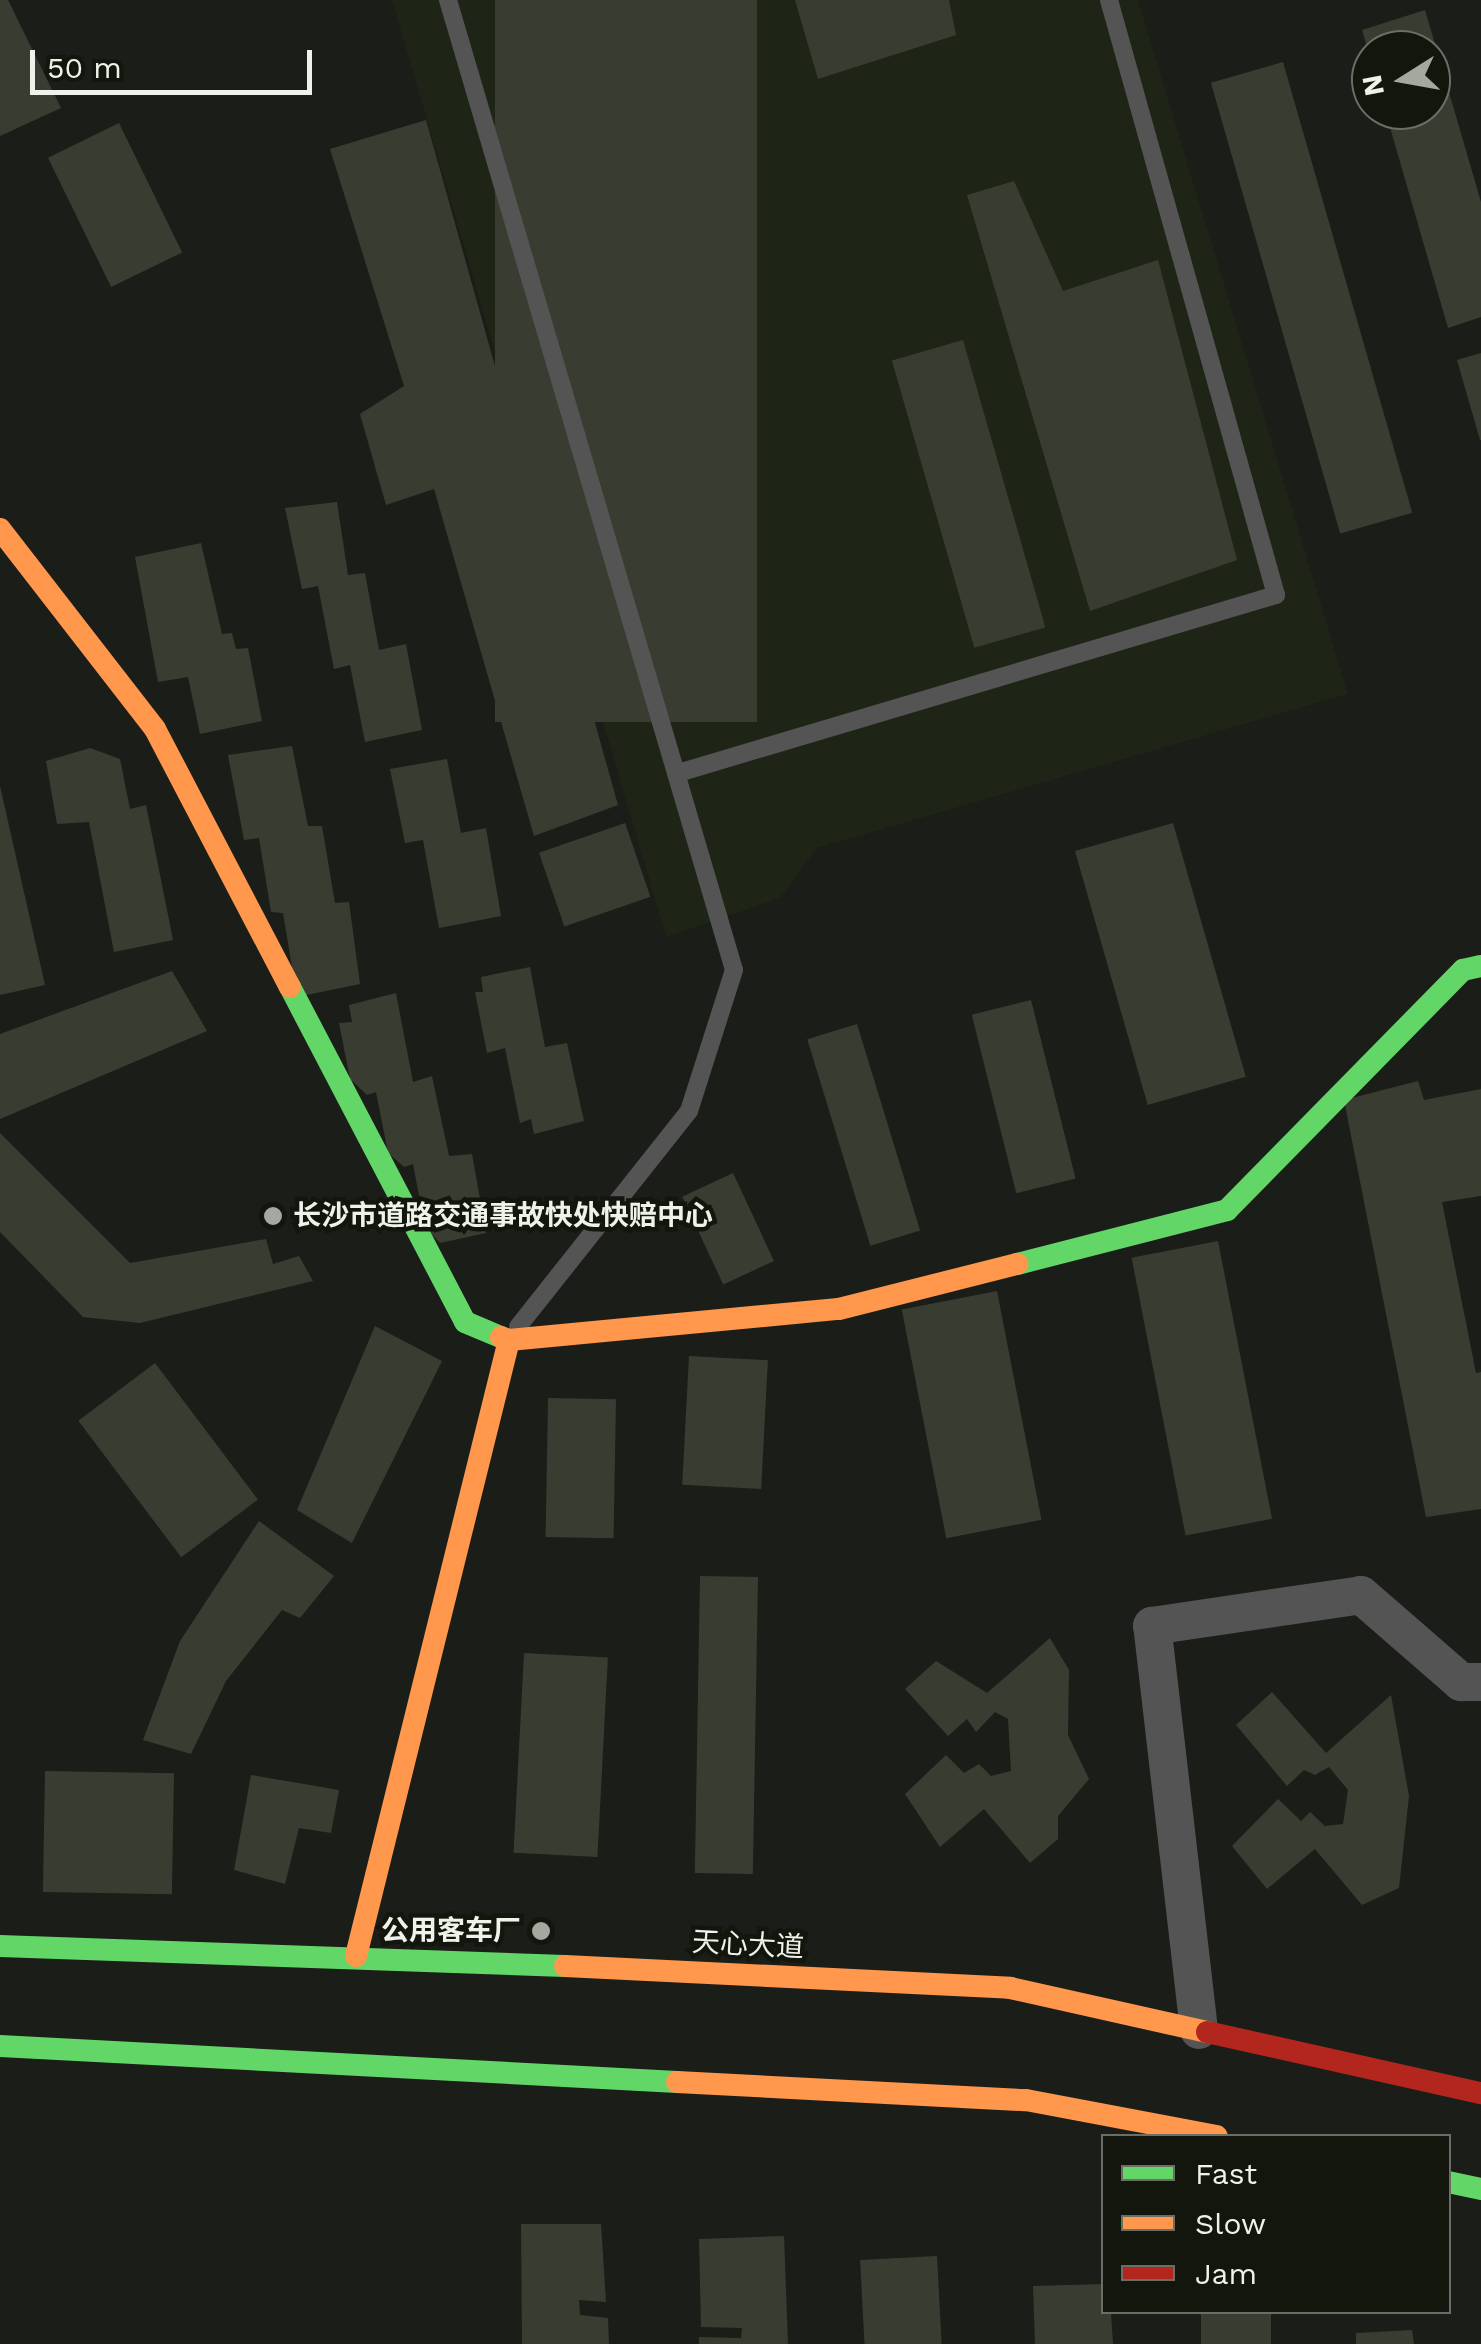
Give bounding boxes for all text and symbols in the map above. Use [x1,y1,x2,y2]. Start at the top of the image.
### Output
scale bar [35,30,318,92]
north arrow [1351,30,1451,130]
text: 50 m [47,50,122,85]
text: N [1355,72,1391,99]
place label: 长沙市道路交通事故快处快赔中心 [293,1199,713,1233]
marker: 长沙市道路交通事故快处快赔中心 [262,1205,284,1227]
place label: 公用客车厂 [381,1914,521,1948]
marker: 公用客车厂 [530,1920,552,1942]
street label: 天心大道 [691,1925,805,1965]
legend [1101,2134,1451,2314]
text: Fast [1195,2156,1257,2191]
text: Slow [1195,2206,1266,2241]
text: Jam [1195,2256,1257,2291]

